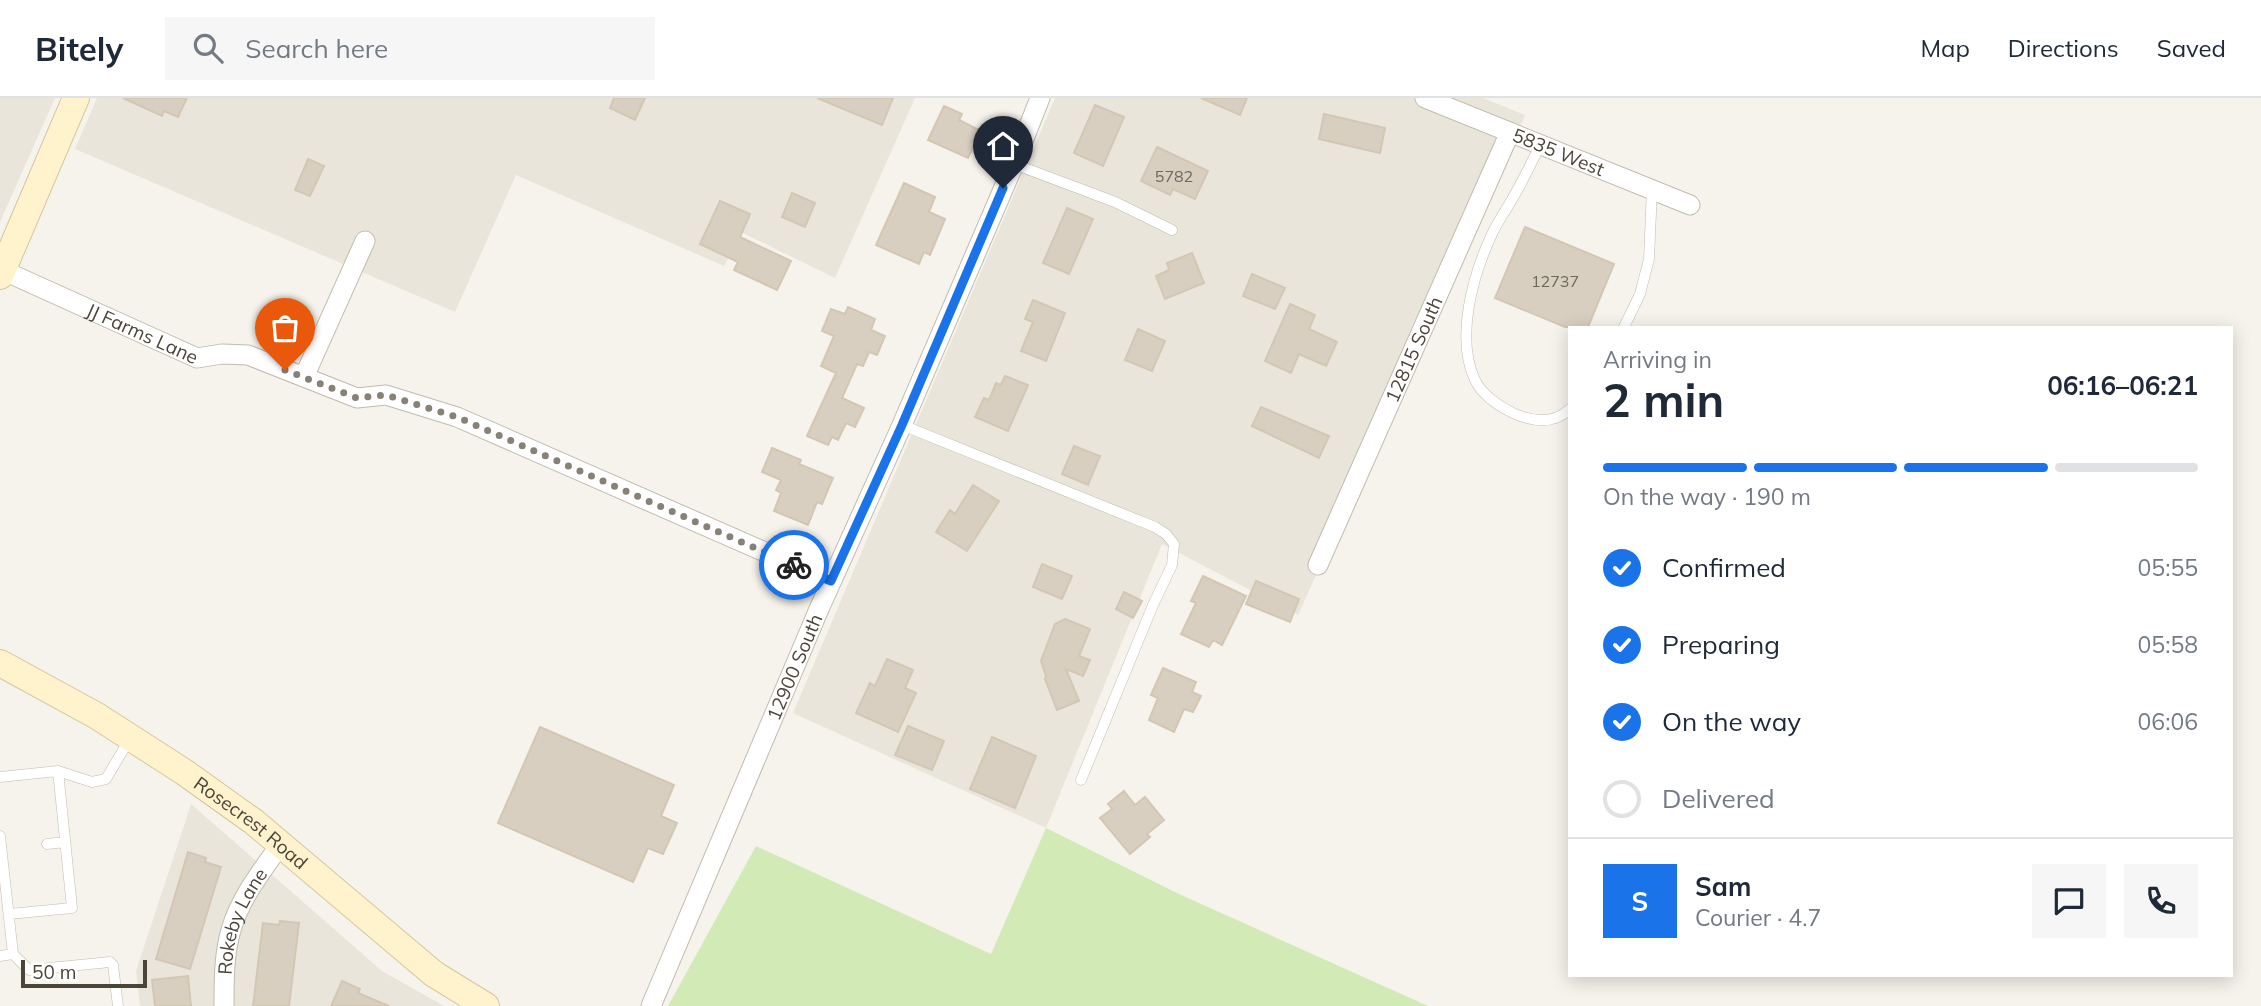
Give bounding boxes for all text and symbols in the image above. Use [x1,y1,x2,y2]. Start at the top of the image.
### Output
search box [165,17,655,80]
text: Bitely [35,28,123,69]
icon: search [189,29,227,67]
text: Search here [245,32,388,65]
text: Map [1920,33,1970,63]
text: Directions [2008,33,2119,63]
text: Saved [2157,33,2226,63]
pin [973,116,1033,188]
street label: 5835 West [1509,123,1608,181]
icon: home [984,127,1022,165]
house number: 5782 [1155,166,1193,186]
house number: 12737 [1531,271,1579,291]
street label: 12815 South [1380,293,1448,406]
street label: JJ Farms Lane [83,298,202,369]
pin [255,298,315,370]
icon: bag [266,309,304,347]
text: Arriving in [1603,345,1712,374]
text: 06:16–06:21 [2047,369,2198,402]
text: 2 min [1603,371,1724,429]
text: On the way · 190 m [1603,482,1811,511]
courier [759,530,829,600]
icon: bike [775,546,813,584]
icon: check [1603,549,1641,587]
text: Confirmed [1662,551,1786,584]
text: 05:55 [2138,553,2198,582]
street label: 12900 South [761,610,828,724]
icon: check [1603,626,1641,664]
text: Preparing [1662,628,1780,661]
text: 05:58 [2138,630,2198,659]
icon: check [1603,703,1641,741]
text: On the way [1662,705,1801,738]
text: 06:06 [2138,707,2198,736]
street label: Rosecrest Road [189,771,313,874]
text: Delivered [1662,782,1775,815]
street label: Rokeby Lane [212,863,272,975]
button: chat [2032,864,2106,938]
button: phone [2124,864,2198,938]
text: Sam [1695,870,1751,903]
text: S [1632,885,1648,918]
text: Courier · 4.7 [1695,903,1821,932]
scale bar [21,957,147,989]
text: 50 m [32,960,76,984]

